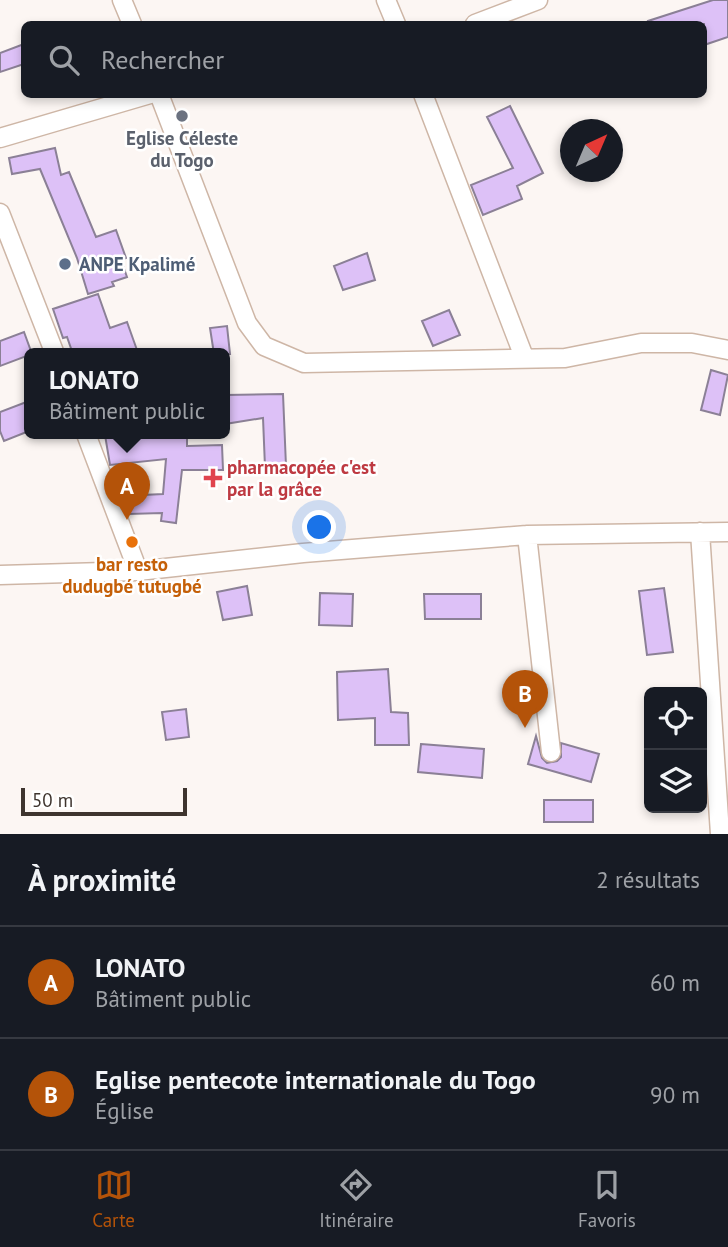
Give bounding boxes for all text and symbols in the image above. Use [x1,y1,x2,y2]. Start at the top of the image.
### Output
search box [21,21,707,98]
icon: search [45,41,83,79]
text: Rechercher [101,43,224,76]
marker: Eglise Céleste du Togo [174,108,190,124]
north arrow [560,119,623,182]
place label: Eglise Céleste du Togo [126,126,238,172]
place label: ANPE Kpalimé [79,252,195,276]
marker: ANPE Kpalimé [57,256,73,272]
popup [24,348,230,439]
text: LONATO [49,363,139,396]
text: Bâtiment public [49,396,205,425]
place label: pharmacopée c'est par la grâce [227,455,376,501]
pin: A [104,462,150,520]
marker: pharmacopée c'est par la grâce [205,470,221,486]
your location [302,510,336,544]
marker: bar resto dudugbé tutugbé [124,534,140,550]
place label: bar resto dudugbé tutugbé [62,552,202,598]
pin: B [502,670,548,728]
map controls [644,687,707,813]
button: locate [644,687,707,750]
button: layers [644,750,707,813]
scale bar [21,785,187,817]
text: 50 m [32,788,73,812]
text: À proximité [28,860,176,899]
text: 2 résultats [596,865,700,894]
text: LONATO [95,951,185,984]
text: A [44,968,58,997]
text: 60 m [650,968,700,997]
text: Bâtiment public [95,984,251,1013]
text: Eglise pentecote internationale du Togo [95,1063,536,1096]
text: B [44,1080,58,1109]
text: 90 m [650,1080,700,1109]
text: Église [95,1096,154,1125]
tab: Carte [92,1166,135,1232]
tab: Itinéraire [319,1166,394,1232]
tab: Favoris [578,1166,636,1232]

